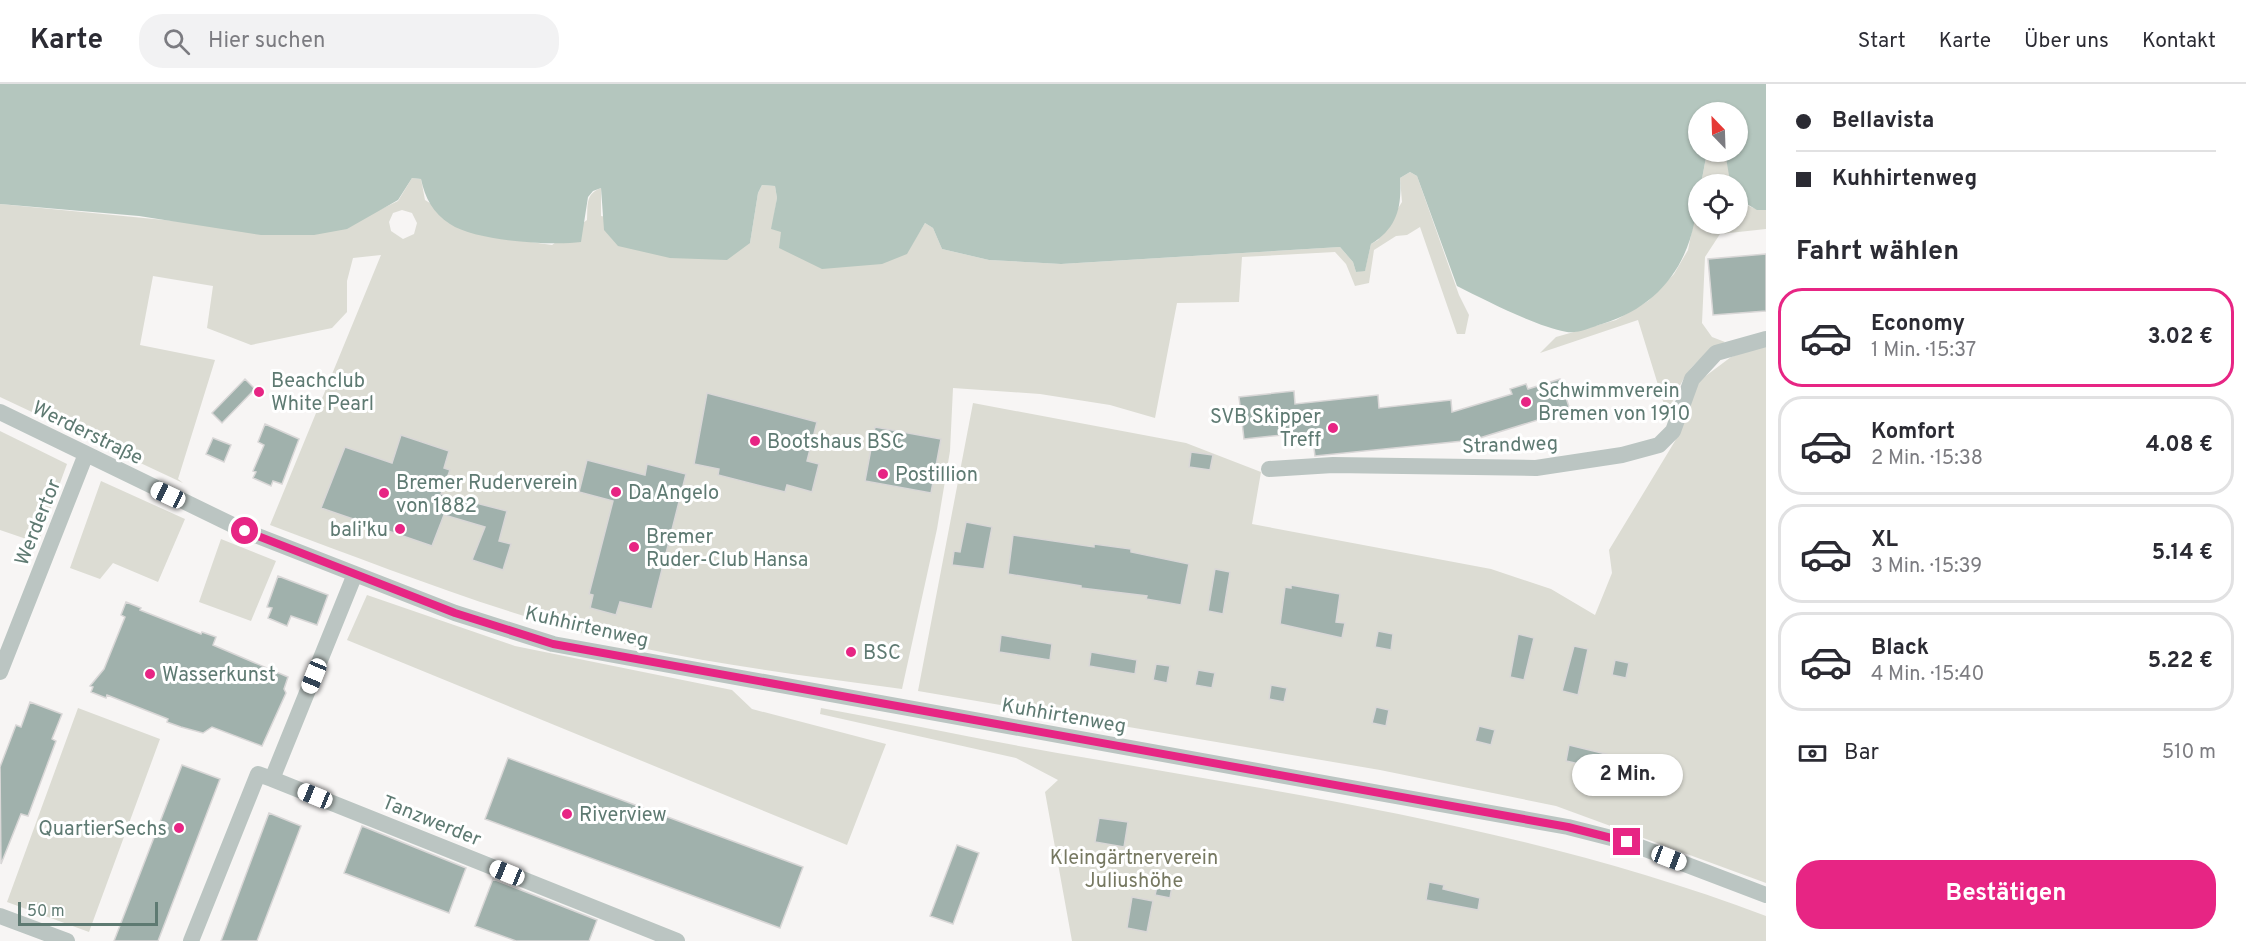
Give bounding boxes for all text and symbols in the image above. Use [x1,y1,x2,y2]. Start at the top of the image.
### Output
search box [139,14,559,68]
text: Karte [30,23,103,59]
icon: search [160,25,193,58]
text: Hier suchen [208,28,325,55]
text: Start [1858,28,1906,55]
text: Karte [1939,28,1991,55]
text: Über uns [2024,28,2109,55]
text: Kontakt [2142,28,2216,55]
north arrow [1688,102,1748,162]
map controls [1688,102,1748,234]
text: Bellavista [1832,108,1934,135]
text: Kuhhirtenweg [1832,166,1977,193]
button: locate [1688,174,1748,234]
text: Fahrt wählen [1796,235,1959,269]
icon: car [1799,311,1853,365]
text: Economy [1871,311,1965,338]
text: 3.02 € [2148,324,2213,351]
text: 1 Min. · 15:37 [1871,338,1976,364]
place label: Beachclub White Pearl [271,369,374,418]
place label: Schwimmverein Bremen von 1910 [1538,379,1690,428]
marker: Beachclub White Pearl [252,385,266,399]
marker: Schwimmverein Bremen von 1910 [1519,395,1533,409]
street label: Werderstraße [27,396,147,472]
place label: SVB Skipper Treff [1210,405,1322,454]
icon: car [1799,419,1853,473]
text: Komfort [1871,419,1955,446]
marker: SVB Skipper Treff [1326,421,1340,435]
place label: Bootshaus BSC [767,430,905,456]
street label: Strandweg [1462,431,1558,461]
text: 4.08 € [2146,432,2213,459]
marker: Bootshaus BSC [748,434,762,448]
text: 2 Min. · 15:38 [1871,446,1983,472]
place label: Postillion [895,463,978,489]
marker: Postillion [876,467,890,481]
place label: Bremer Ruderverein von 1882 [396,471,578,520]
street label: Werdertor [10,475,68,570]
car [148,479,188,511]
place label: Da Angelo [628,481,719,507]
marker: Da Angelo [609,485,623,499]
marker: Bremer Ruderverein von 1882 [377,486,391,500]
route start [231,517,258,544]
place label: bali'ku [330,518,388,544]
marker: bali'ku [393,522,407,536]
place label: Bremer Ruder-Club Hansa [646,525,808,574]
icon: car [1799,527,1853,581]
text: XL [1871,527,1898,554]
marker: Bremer Ruder-Club Hansa [627,540,641,554]
text: 5.14 € [2152,540,2213,567]
text: 3 Min. · 15:39 [1871,554,1982,580]
street label: Kuhhirtenweg [522,601,651,655]
icon: car [1799,635,1853,689]
text: Black [1871,635,1929,662]
place label: BSC [863,641,901,667]
marker: BSC [844,645,858,659]
text: 5.22 € [2148,648,2213,675]
car [299,656,329,696]
text: 4 Min. · 15:40 [1871,662,1984,688]
place label: Wasserkunst [162,663,276,689]
marker: Wasserkunst [143,667,157,681]
street label: Kuhhirtenweg [999,693,1128,741]
icon: cash [1796,737,1829,770]
text: Bar [1844,740,1879,767]
text: 510 m [2162,740,2216,766]
callout: 2 Min. [1572,755,1682,797]
text: 2 Min. [1600,762,1655,788]
car [295,781,335,811]
street label: Tanzwerder [378,790,485,854]
place label: Riverview [579,803,667,829]
marker: Riverview [560,807,574,821]
place label: QuartierSechs [38,817,167,843]
marker: QuartierSechs [172,821,186,835]
route end [1613,828,1640,855]
car [1649,843,1689,873]
park label: Kleingärtnerverein Juliushöhe [1050,846,1218,895]
car [487,858,527,888]
button: Bestätigen [1796,860,2216,929]
scale bar [18,899,158,926]
text: 50 m [27,902,65,922]

